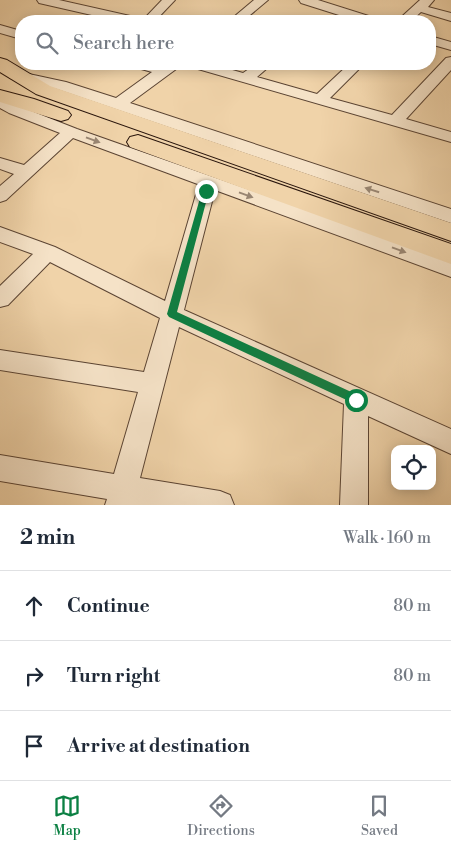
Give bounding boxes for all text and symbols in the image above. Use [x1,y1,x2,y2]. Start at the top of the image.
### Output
search box [15,15,436,70]
icon: search [33,29,61,57]
text: Search here [73,31,174,55]
one-way arrow [86,136,101,144]
route end [195,180,218,203]
one-way arrow [364,186,379,193]
one-way arrow [239,191,254,199]
one-way arrow [392,246,407,254]
route start [345,389,368,412]
map controls [391,445,436,490]
button: locate [391,445,436,490]
text: 2 min [20,525,75,551]
text: Walk · 160 m [343,528,431,548]
icon: ahead [20,592,48,620]
text: Continue [67,594,150,618]
text: 80 m [393,596,431,616]
icon: right [20,662,48,690]
text: Turn right [67,664,160,688]
text: 80 m [393,666,431,686]
icon: arrive [20,732,48,760]
text: Arrive at destination [67,734,250,758]
tab: Map [53,792,81,840]
tab: Directions [187,792,255,840]
tab: Saved [361,792,398,840]

